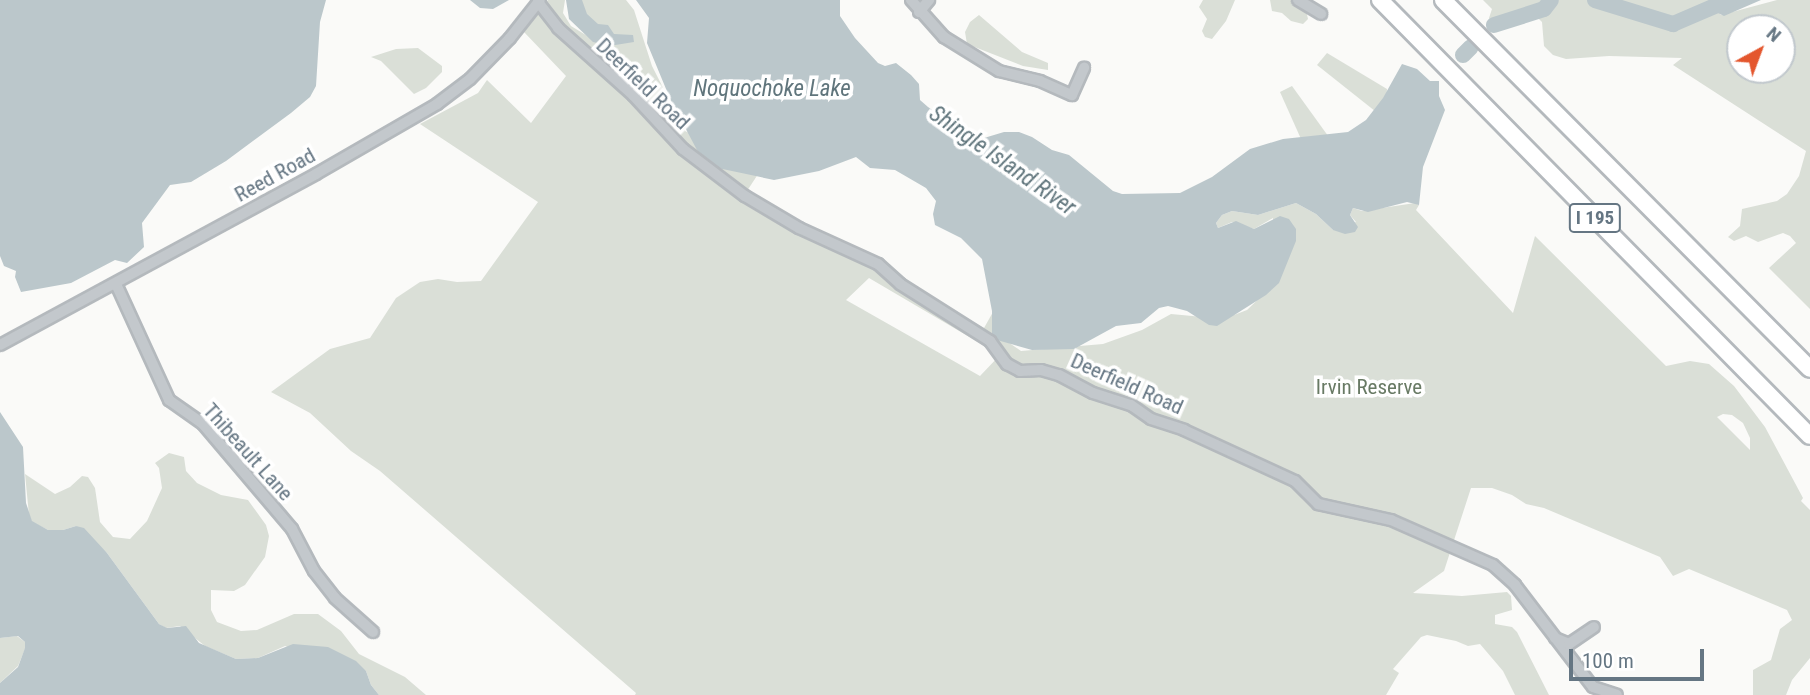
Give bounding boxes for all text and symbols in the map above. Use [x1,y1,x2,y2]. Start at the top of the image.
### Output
north arrow [1726,14,1796,84]
text: N [1762,22,1786,47]
street label: Deerfield Road [591,33,695,135]
water label: Noquochoke Lake [693,75,851,103]
water label: Shingle Island River [923,100,1081,222]
street label: Reed Road [230,143,320,207]
road number: I 195 [1569,202,1621,233]
street label: Deerfield Road [1067,348,1187,420]
park label: Irvin Reserve [1316,374,1422,400]
street label: Thibeault Lane [198,398,298,506]
scale bar [1572,636,1707,680]
text: 100 m [1582,649,1634,673]

